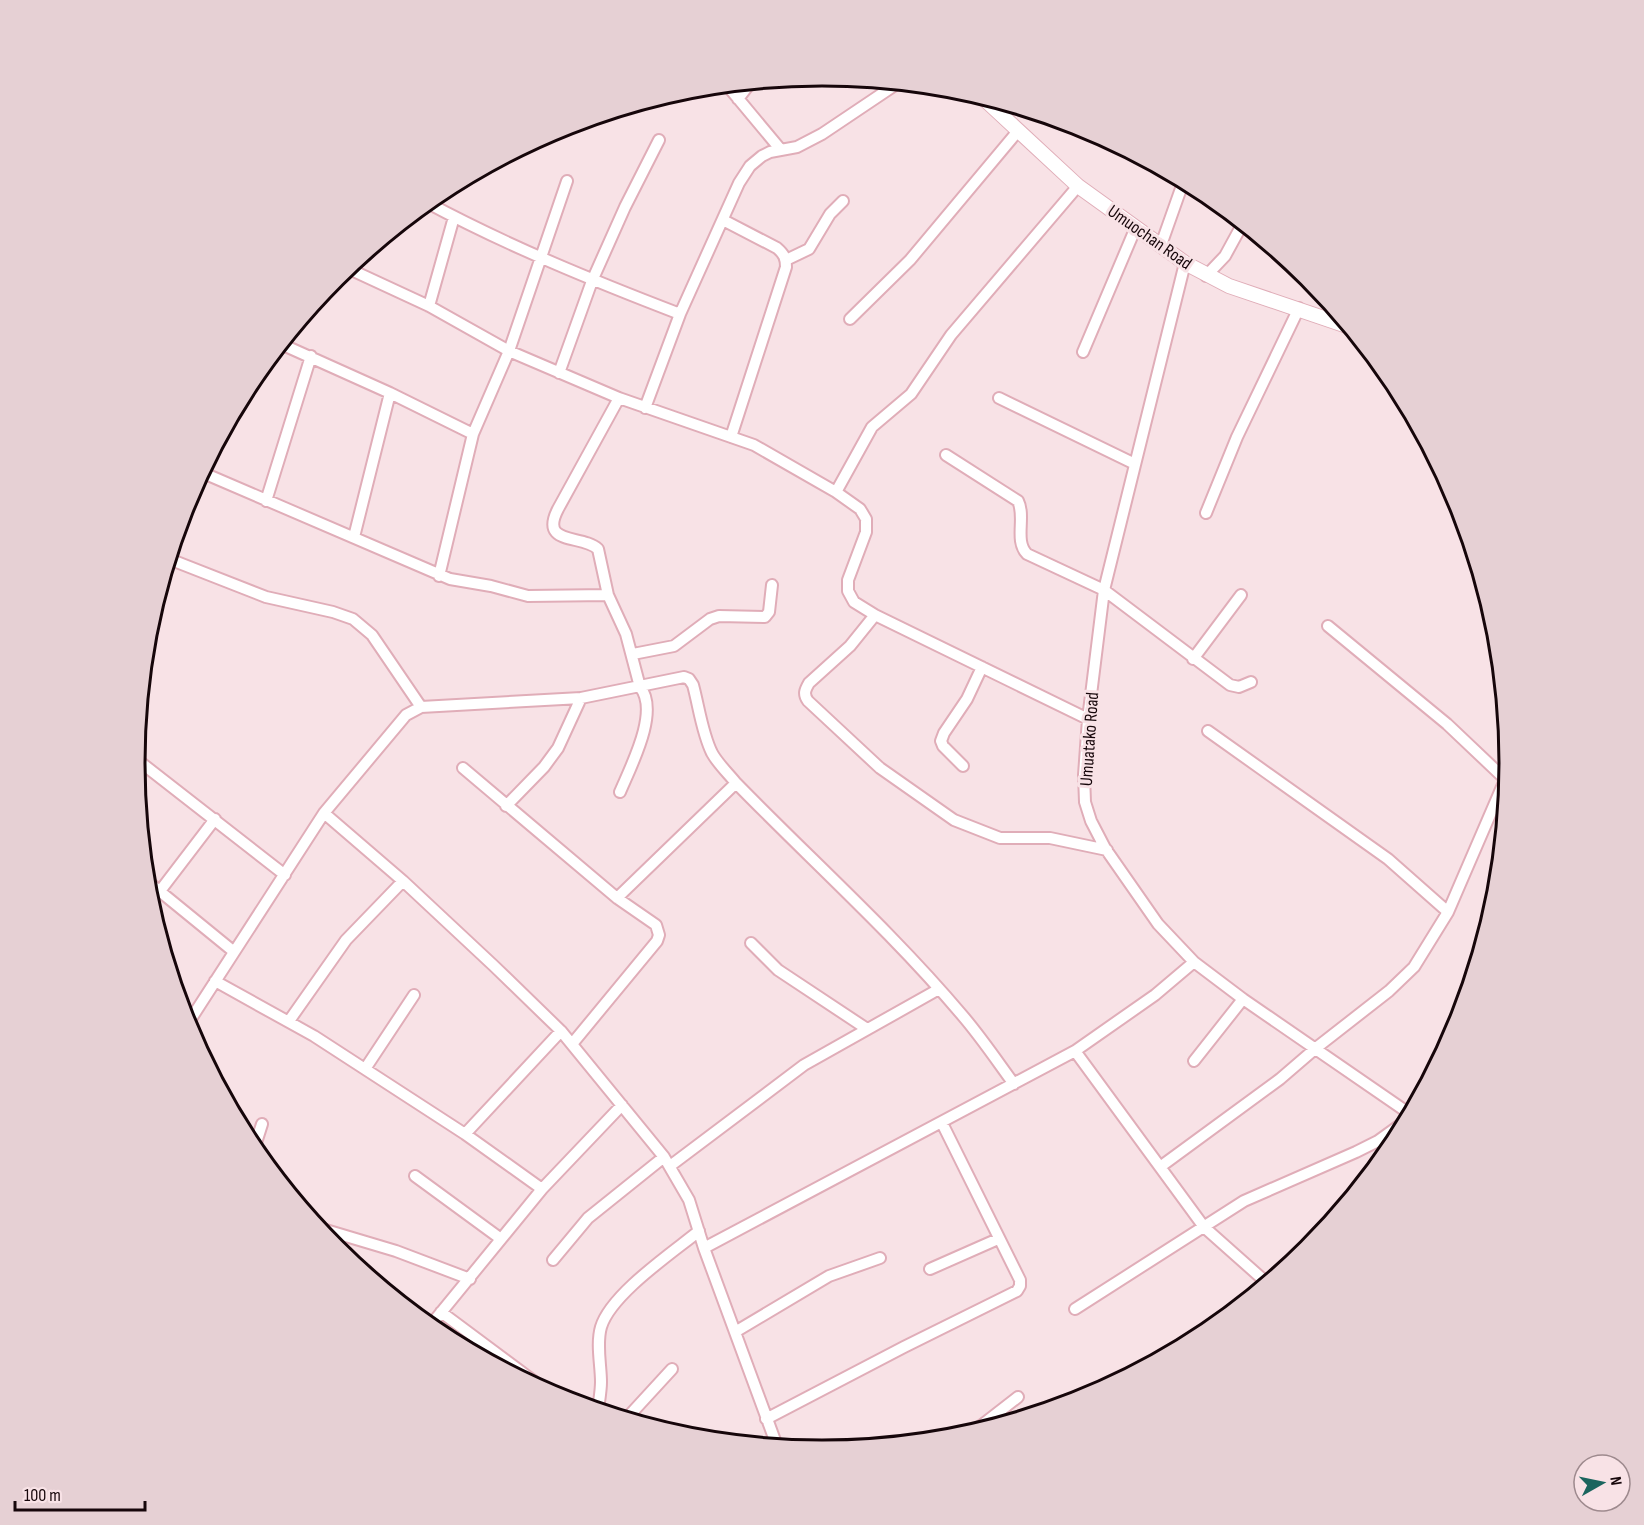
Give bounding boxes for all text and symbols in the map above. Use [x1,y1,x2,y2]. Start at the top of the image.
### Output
street label: Umuochan Road [1104,201,1196,274]
street label: Umuatako Road [1076,691,1103,787]
north arrow [1572,1453,1632,1513]
scale bar [15,1474,146,1512]
text: N [1605,1475,1625,1487]
text: 100 m [24,1485,61,1506]

